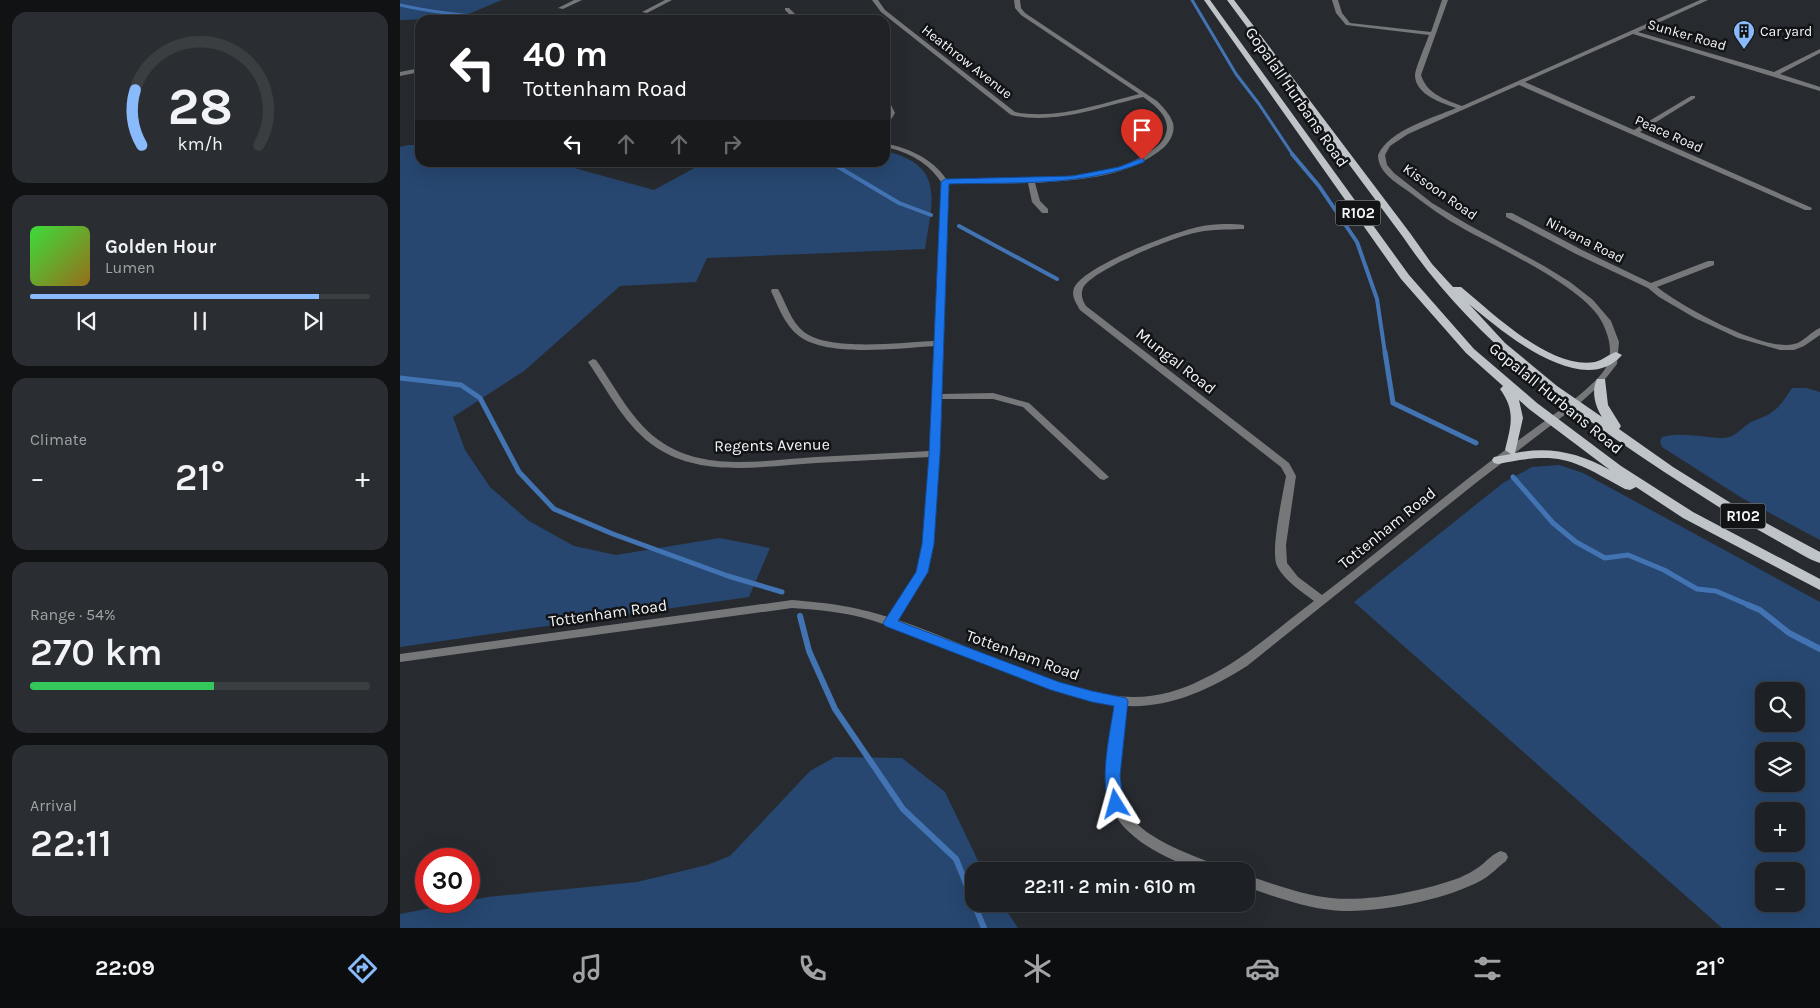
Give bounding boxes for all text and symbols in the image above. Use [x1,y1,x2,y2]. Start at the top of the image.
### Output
street label: Sunker Road [1646,16,1728,54]
building icon: Car yard [1732,19,1756,50]
street label: Heathrow Avenue [918,21,1016,103]
street label: Gopalall Hurbans Road [1241,23,1353,171]
place label: Car yard [1760,23,1812,40]
text: 40 m [523,34,608,75]
icon: left [440,35,505,100]
text: 28 [167,76,233,137]
text: Tottenham Road [523,76,687,102]
pin [1121,109,1163,160]
street label: Peace Road [1632,111,1706,157]
icon: arrive [1128,116,1156,144]
icon: left [559,130,587,158]
icon: ahead [612,130,640,158]
icon: ahead [665,130,693,158]
icon: right [718,130,746,158]
text: km/h [177,134,223,155]
street label: Kissoon Road [1400,160,1480,224]
road number: R102 [1336,200,1380,226]
street label: Nirvana Road [1543,213,1627,267]
text: Golden Hour [105,236,216,258]
text: Lumen [105,258,155,277]
icon: previous [73,307,101,335]
icon: pause [186,307,214,335]
icon: next [299,307,327,335]
street label: Mungal Road [1132,324,1220,398]
street label: Gopalall Hurbans Road [1485,338,1627,458]
text: Climate [30,430,87,449]
street label: Regents Avenue [714,434,830,456]
text: 21° [175,455,225,500]
text: − [30,461,45,494]
text: + [355,461,370,494]
street label: Tottenham Road [1335,483,1439,573]
road number: R102 [1720,504,1766,528]
street label: Tottenham Road [548,595,668,631]
text: Range · 54% [30,605,116,624]
street label: Tottenham Road [964,626,1082,684]
text: 270 km [30,630,163,675]
map controls [1755,682,1805,912]
button: search [1755,682,1805,732]
button: layers [1755,742,1805,792]
position arrow [1089,777,1141,829]
text: Arrival [30,796,77,815]
button: + [1755,802,1805,852]
text: 22:11 [30,821,112,866]
speed limit sign: 30 [415,848,480,913]
button: − [1755,862,1805,912]
text: 22:11 · 2 min · 610 m [1024,876,1196,898]
icon: directions [345,951,380,986]
icon: music [570,951,605,986]
icon: phone [795,951,830,986]
icon: climate [1020,951,1055,986]
icon: car [1245,951,1280,986]
icon: filters [1470,951,1505,986]
text: 22:09 [95,955,155,981]
text: 21° [1695,955,1725,981]

